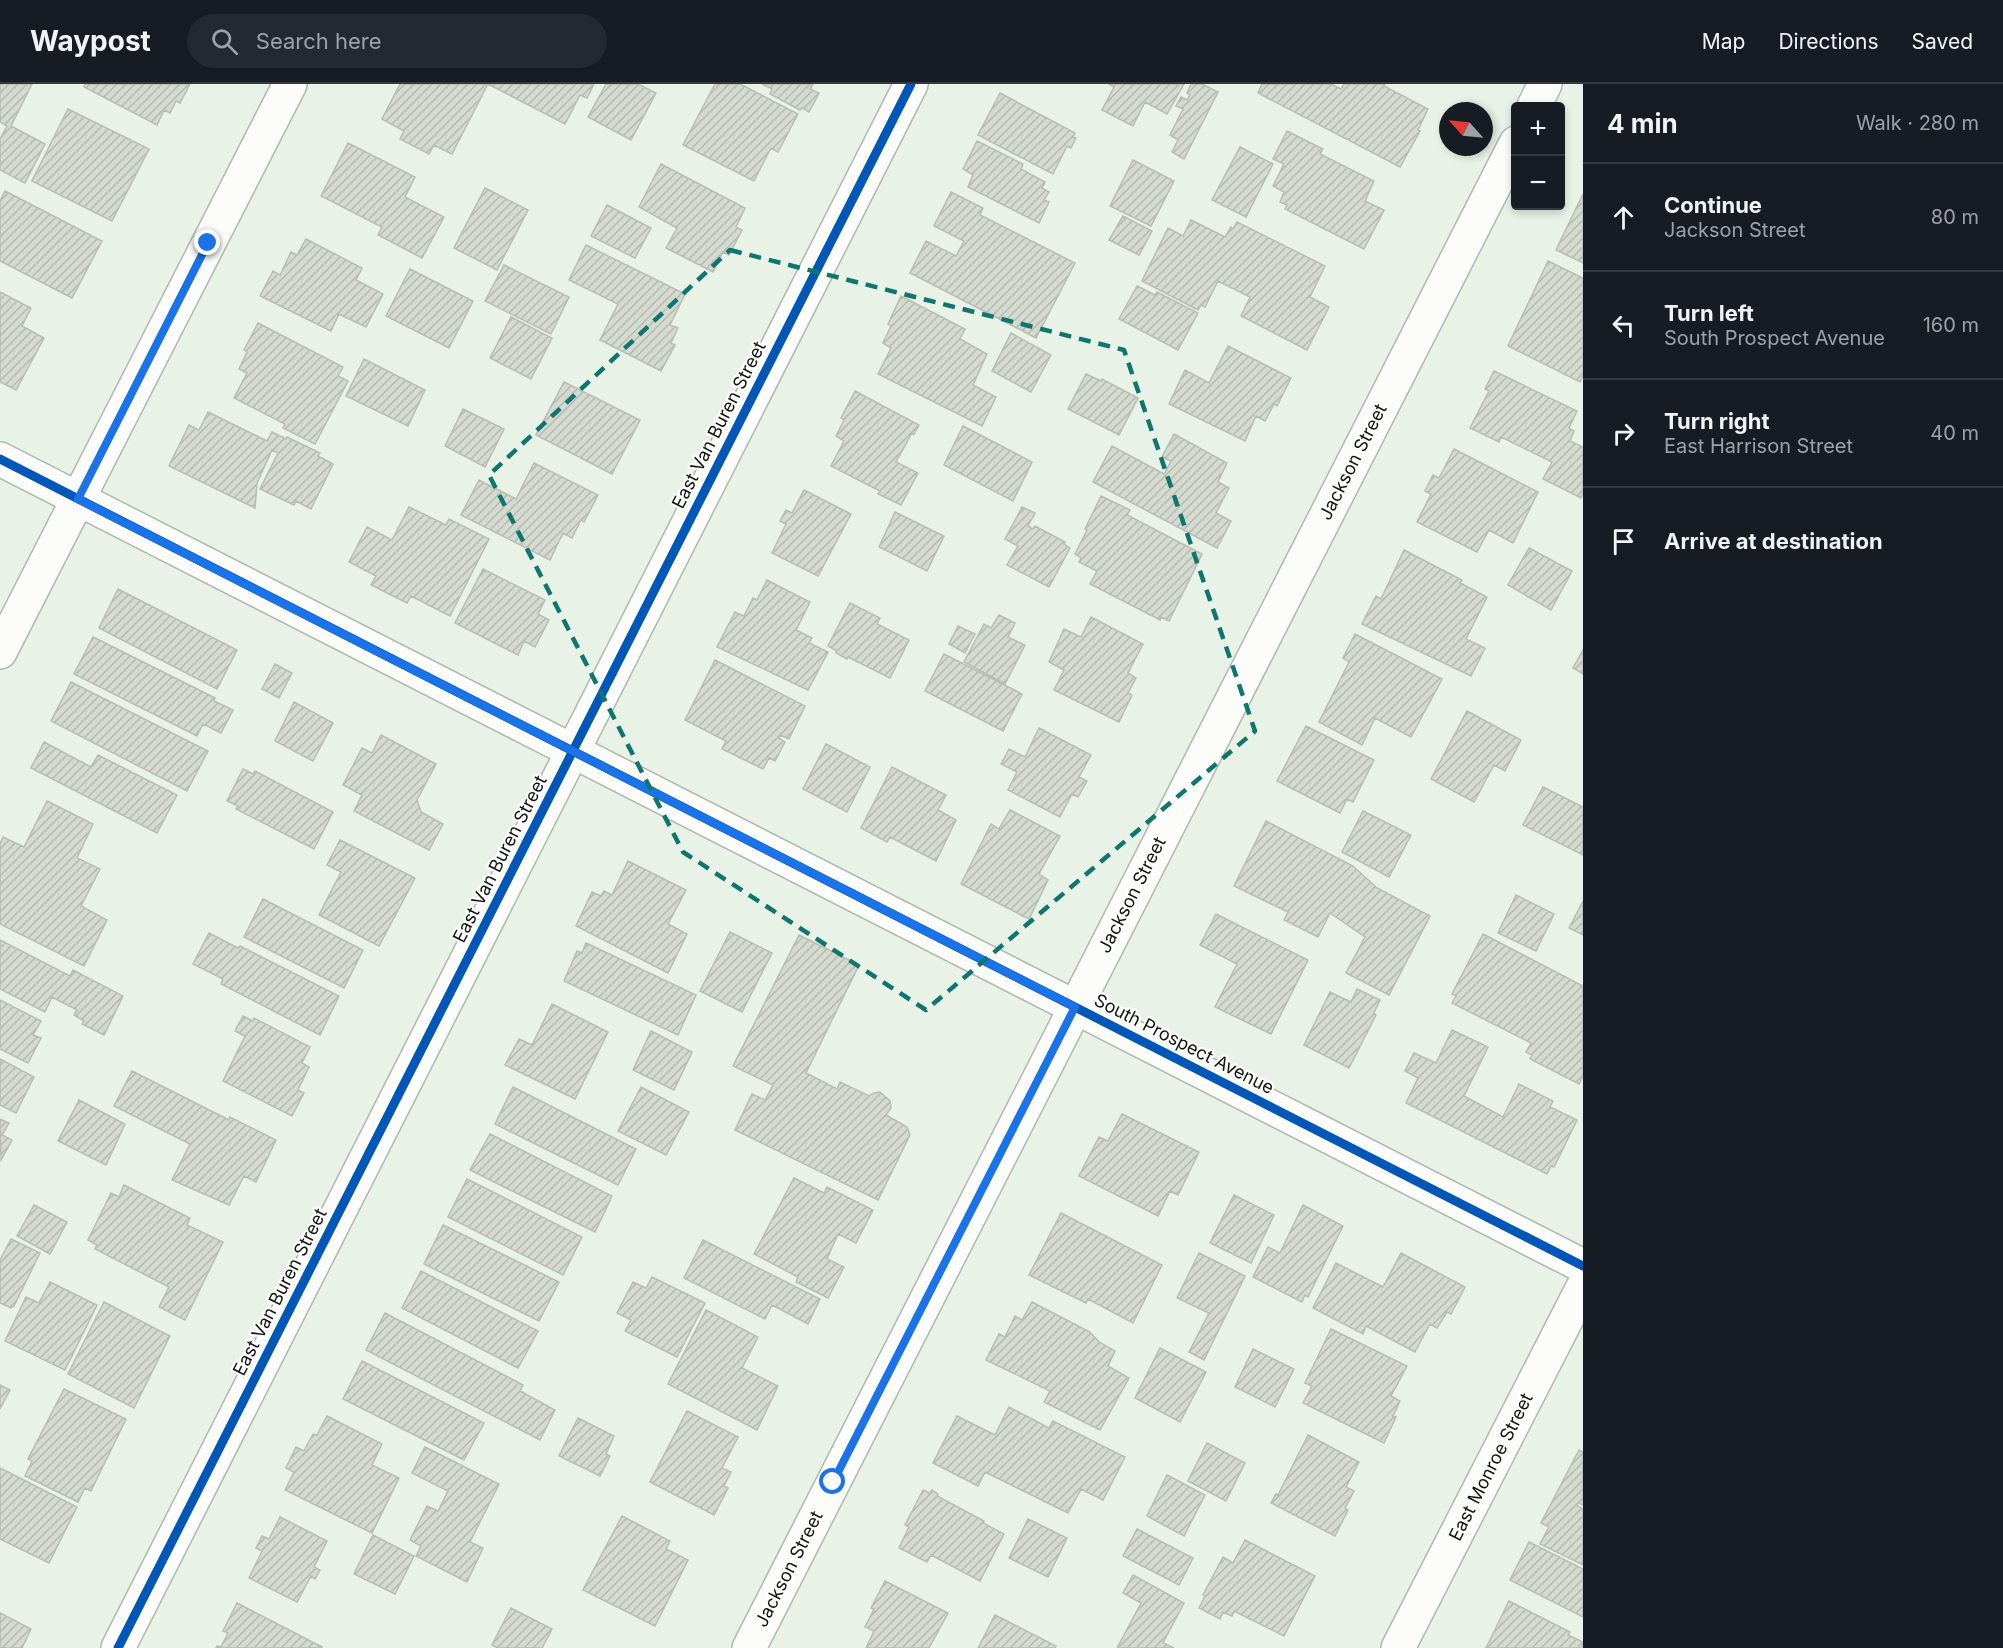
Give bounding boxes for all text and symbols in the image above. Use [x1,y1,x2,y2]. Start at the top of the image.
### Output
search box [187,14,607,68]
text: Waypost [30,24,151,58]
icon: search [208,25,241,58]
text: Search here [256,28,382,54]
text: Map [1702,29,1745,54]
text: Directions [1778,29,1879,54]
text: Saved [1912,29,1973,54]
north arrow [1439,102,1493,156]
map controls [1511,102,1565,210]
button: + [1511,102,1565,156]
text: 4 min [1607,108,1678,139]
text: Walk · 280 m [1856,111,1979,135]
button: − [1511,156,1565,210]
text: Continue [1664,192,1762,218]
icon: ahead [1607,201,1640,234]
text: 80 m [1931,205,1979,229]
text: Jackson Street [1664,218,1805,242]
route end [194,229,220,255]
text: Turn left [1664,300,1754,326]
icon: left [1607,309,1640,342]
text: 160 m [1923,313,1979,337]
text: South Prospect Avenue [1664,326,1885,350]
street label: East Van Buren Street [667,338,770,512]
street label: Jackson Street [1314,400,1391,523]
text: Turn right [1664,408,1770,434]
icon: right [1607,417,1640,450]
text: 40 m [1930,421,1979,445]
text: East Harrison Street [1664,434,1853,458]
icon: arrive [1607,525,1640,558]
text: Arrive at destination [1664,528,1883,554]
street label: East Van Buren Street [448,772,551,946]
street label: Jackson Street [1093,833,1170,956]
street label: South Prospect Avenue [1091,989,1278,1098]
street label: East Van Buren Street [228,1205,331,1379]
street label: East Monroe Street [1444,1389,1537,1544]
route start [819,1468,845,1494]
street label: Jackson Street [750,1507,827,1630]

